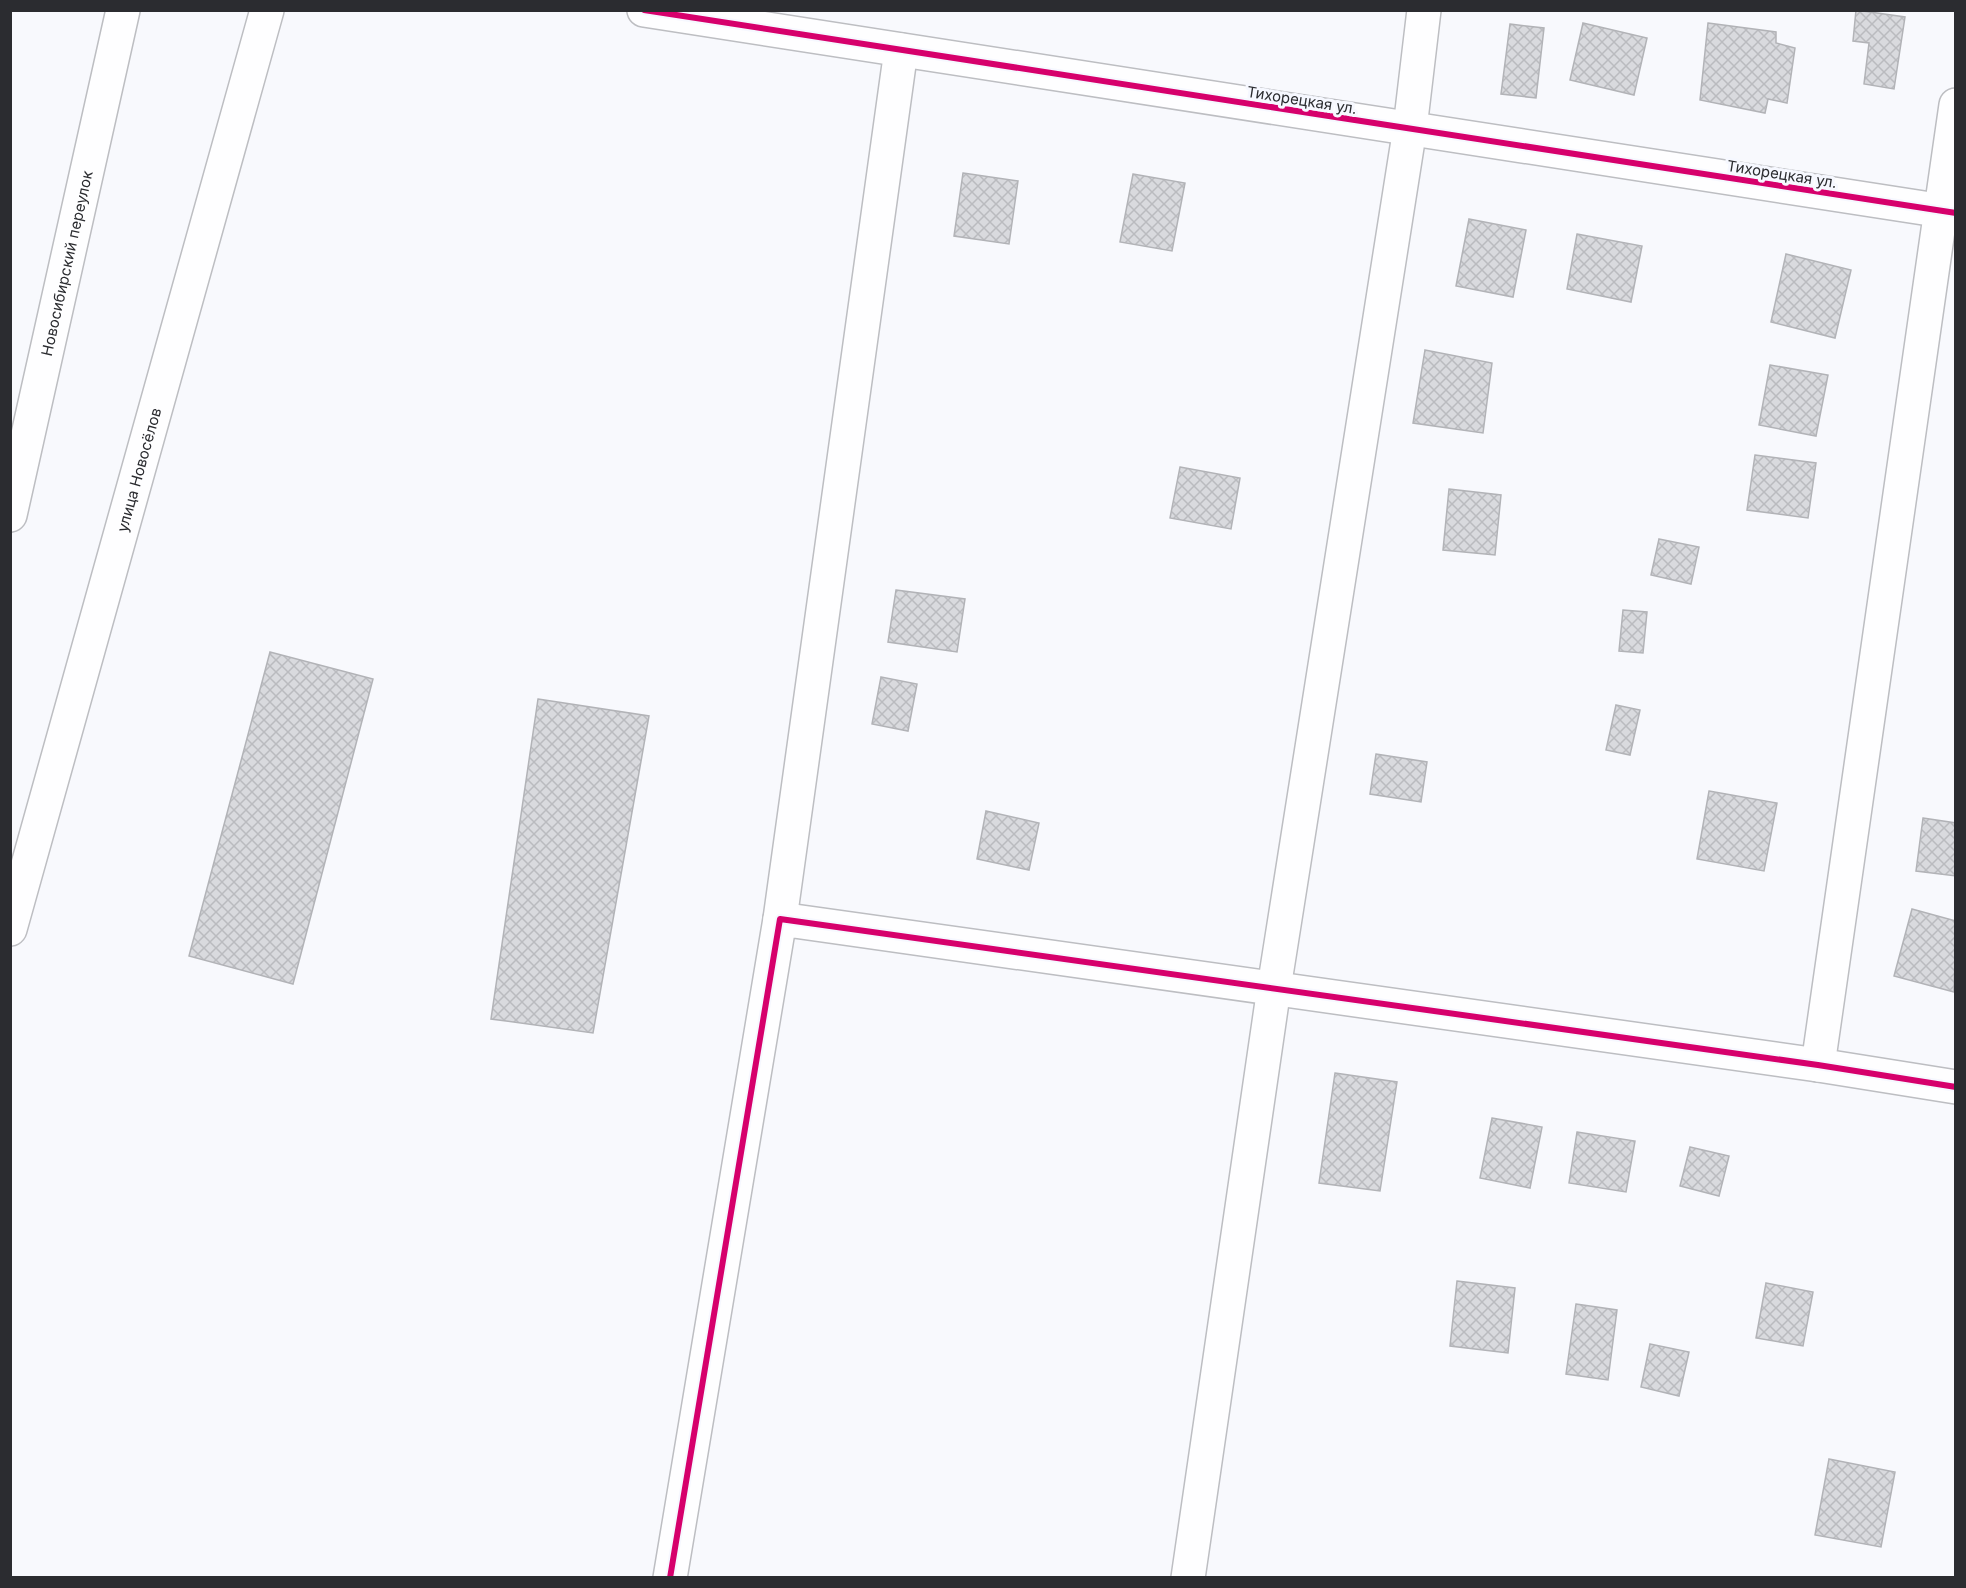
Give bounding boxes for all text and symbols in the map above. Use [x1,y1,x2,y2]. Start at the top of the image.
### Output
street label: Тихорецкая ул. [1246,82,1358,118]
street label: Тихорецкая ул. [1726,156,1838,192]
street label: Новосибирский переулок [36,169,96,358]
street label: улица Новосёлов [112,405,165,534]

